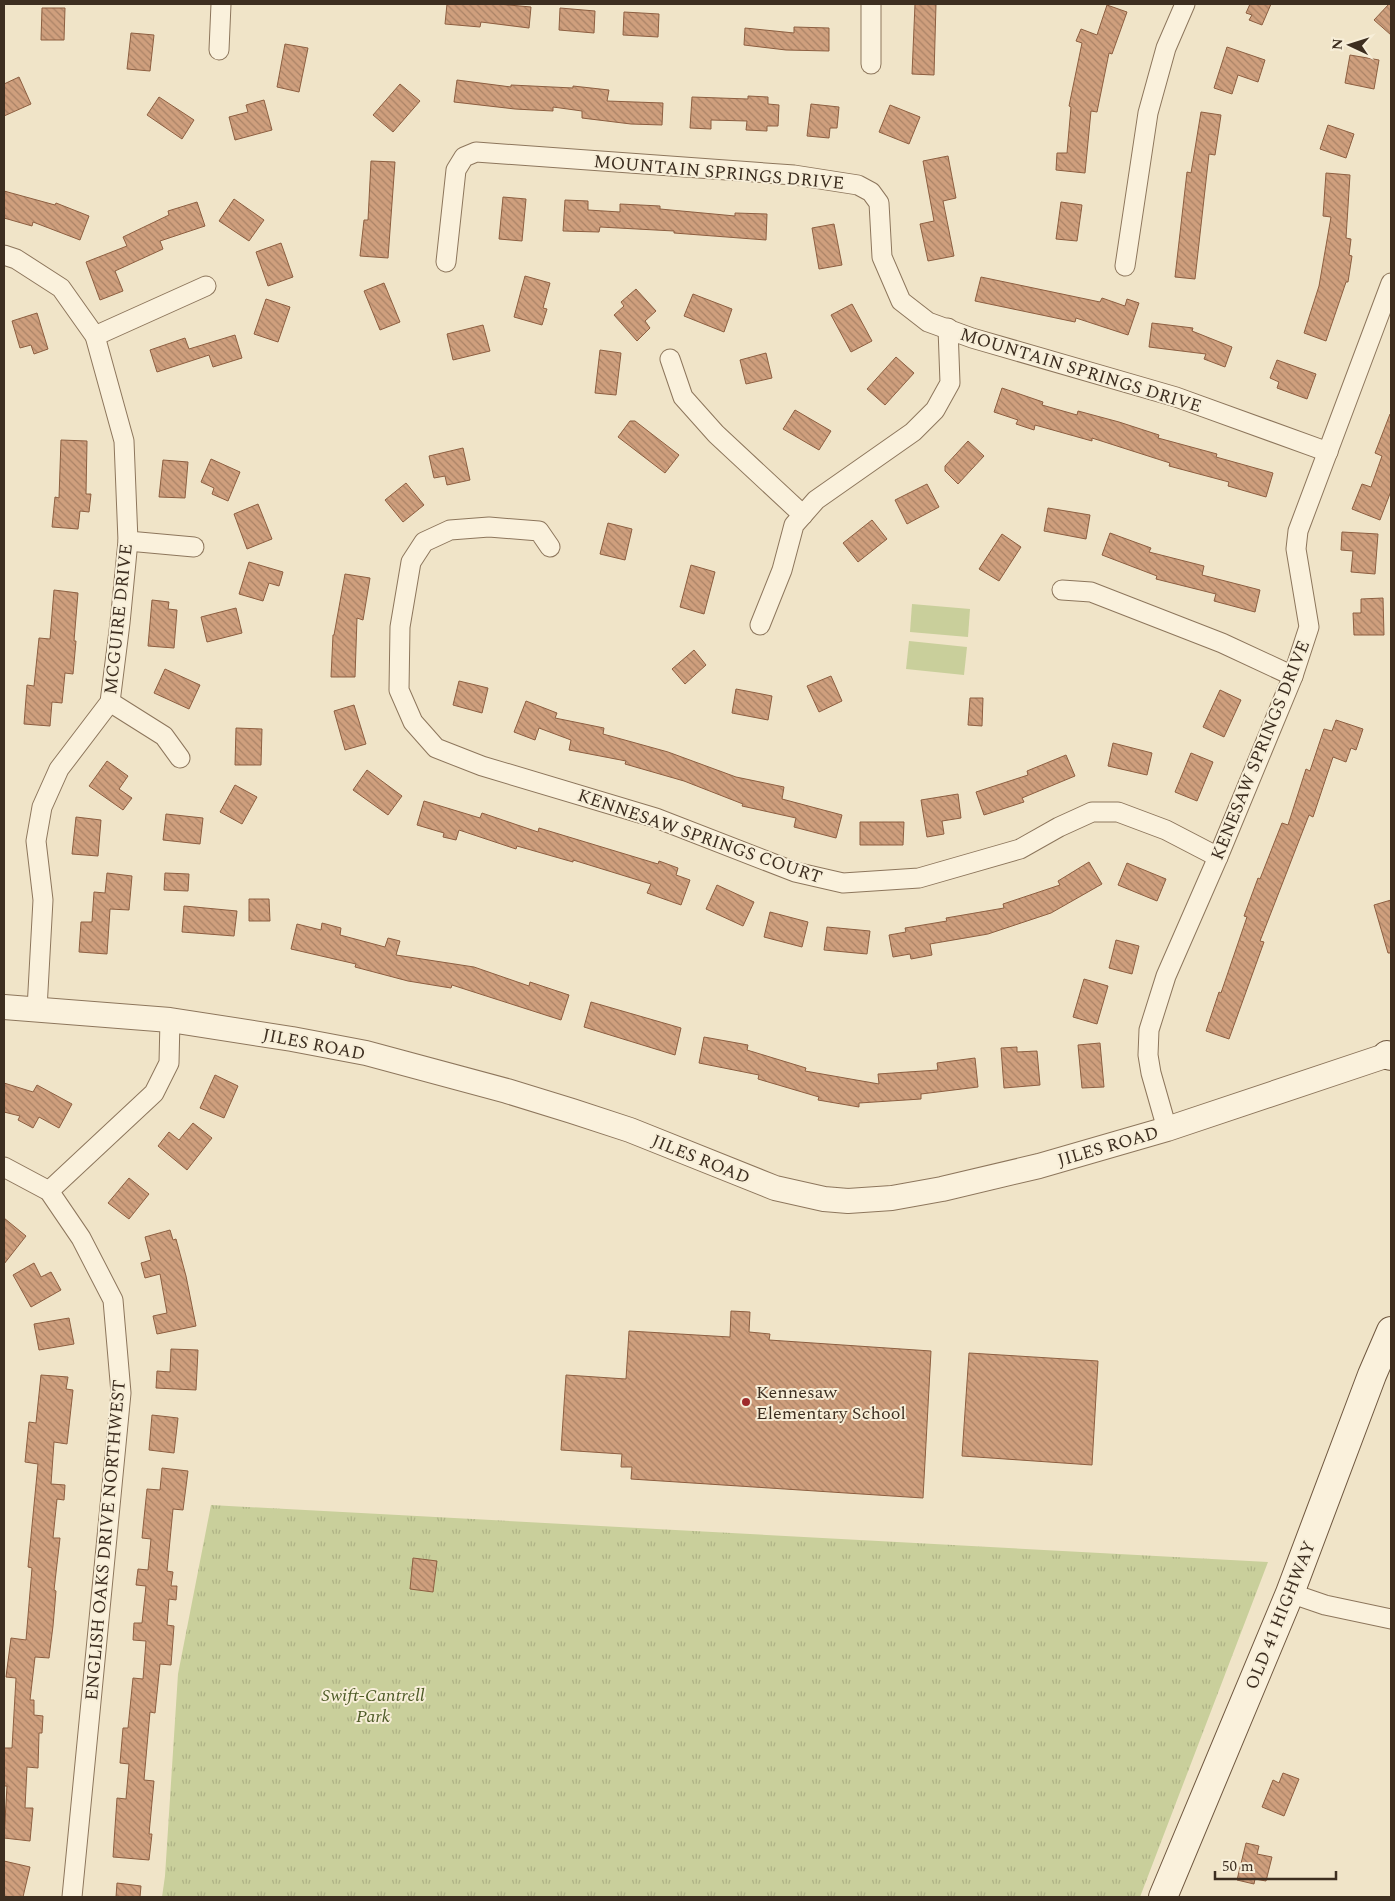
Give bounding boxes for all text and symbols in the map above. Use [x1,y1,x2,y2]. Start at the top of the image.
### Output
north arrow [1325,20,1375,70]
text: N [1327,38,1348,51]
street label: MOUNTAIN SPRINGS DRIVE [592,148,845,197]
street label: MOUNTAIN SPRINGS DRIVE [957,321,1205,420]
street label: MCGUIRE DRIVE [97,542,140,696]
street label: KENESAW SPRINGS DRIVE [1204,636,1317,864]
street label: KENNESAW SPRINGS COURT [574,782,826,891]
street label: JILES ROAD [260,1021,368,1068]
street label: JILES ROAD [1054,1119,1162,1174]
street label: JILES ROAD [647,1127,754,1191]
street label: ENGLISH OAKS DRIVE NORTHWEST [78,1379,133,1702]
place label: Kennesaw Elementary School [756,1379,906,1427]
marker: Kennesaw Elementary School [740,1396,752,1408]
street label: OLD 41 HIGHWAY [1238,1537,1323,1694]
park label: Swift-Cantrell Park [321,1682,425,1730]
scale bar [1215,1848,1336,1880]
text: 50 m [1222,1855,1254,1878]

